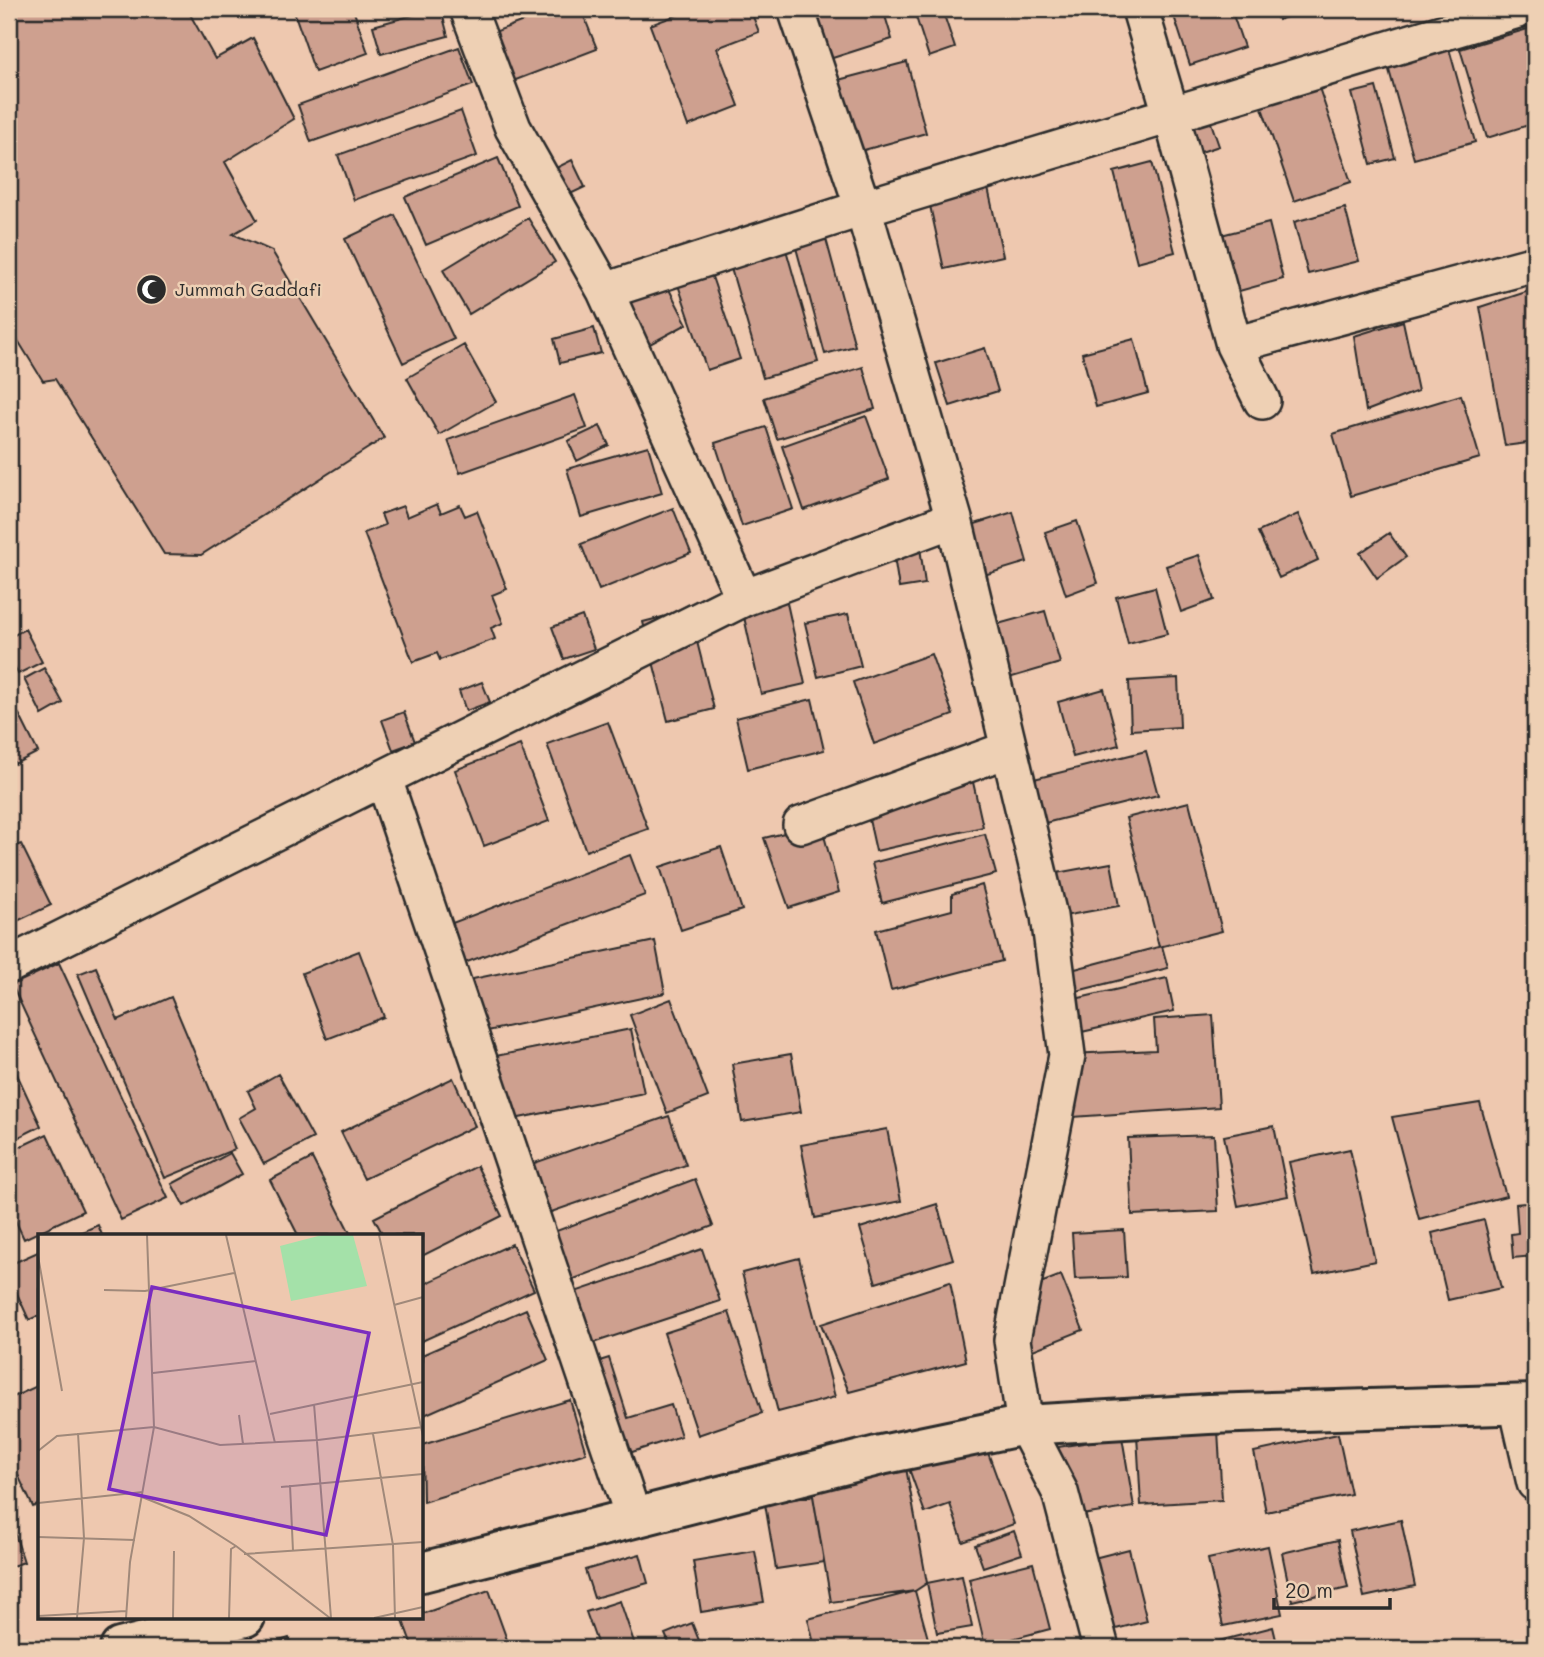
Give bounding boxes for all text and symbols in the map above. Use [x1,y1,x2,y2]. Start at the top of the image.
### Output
mosque icon: Jummah Gaddafi [135,272,169,306]
place label: Jummah Gaddafi [175,277,322,301]
inset map [38,1234,424,1618]
scale bar [1274,1566,1390,1610]
text: 20 m [1285,1576,1333,1603]

